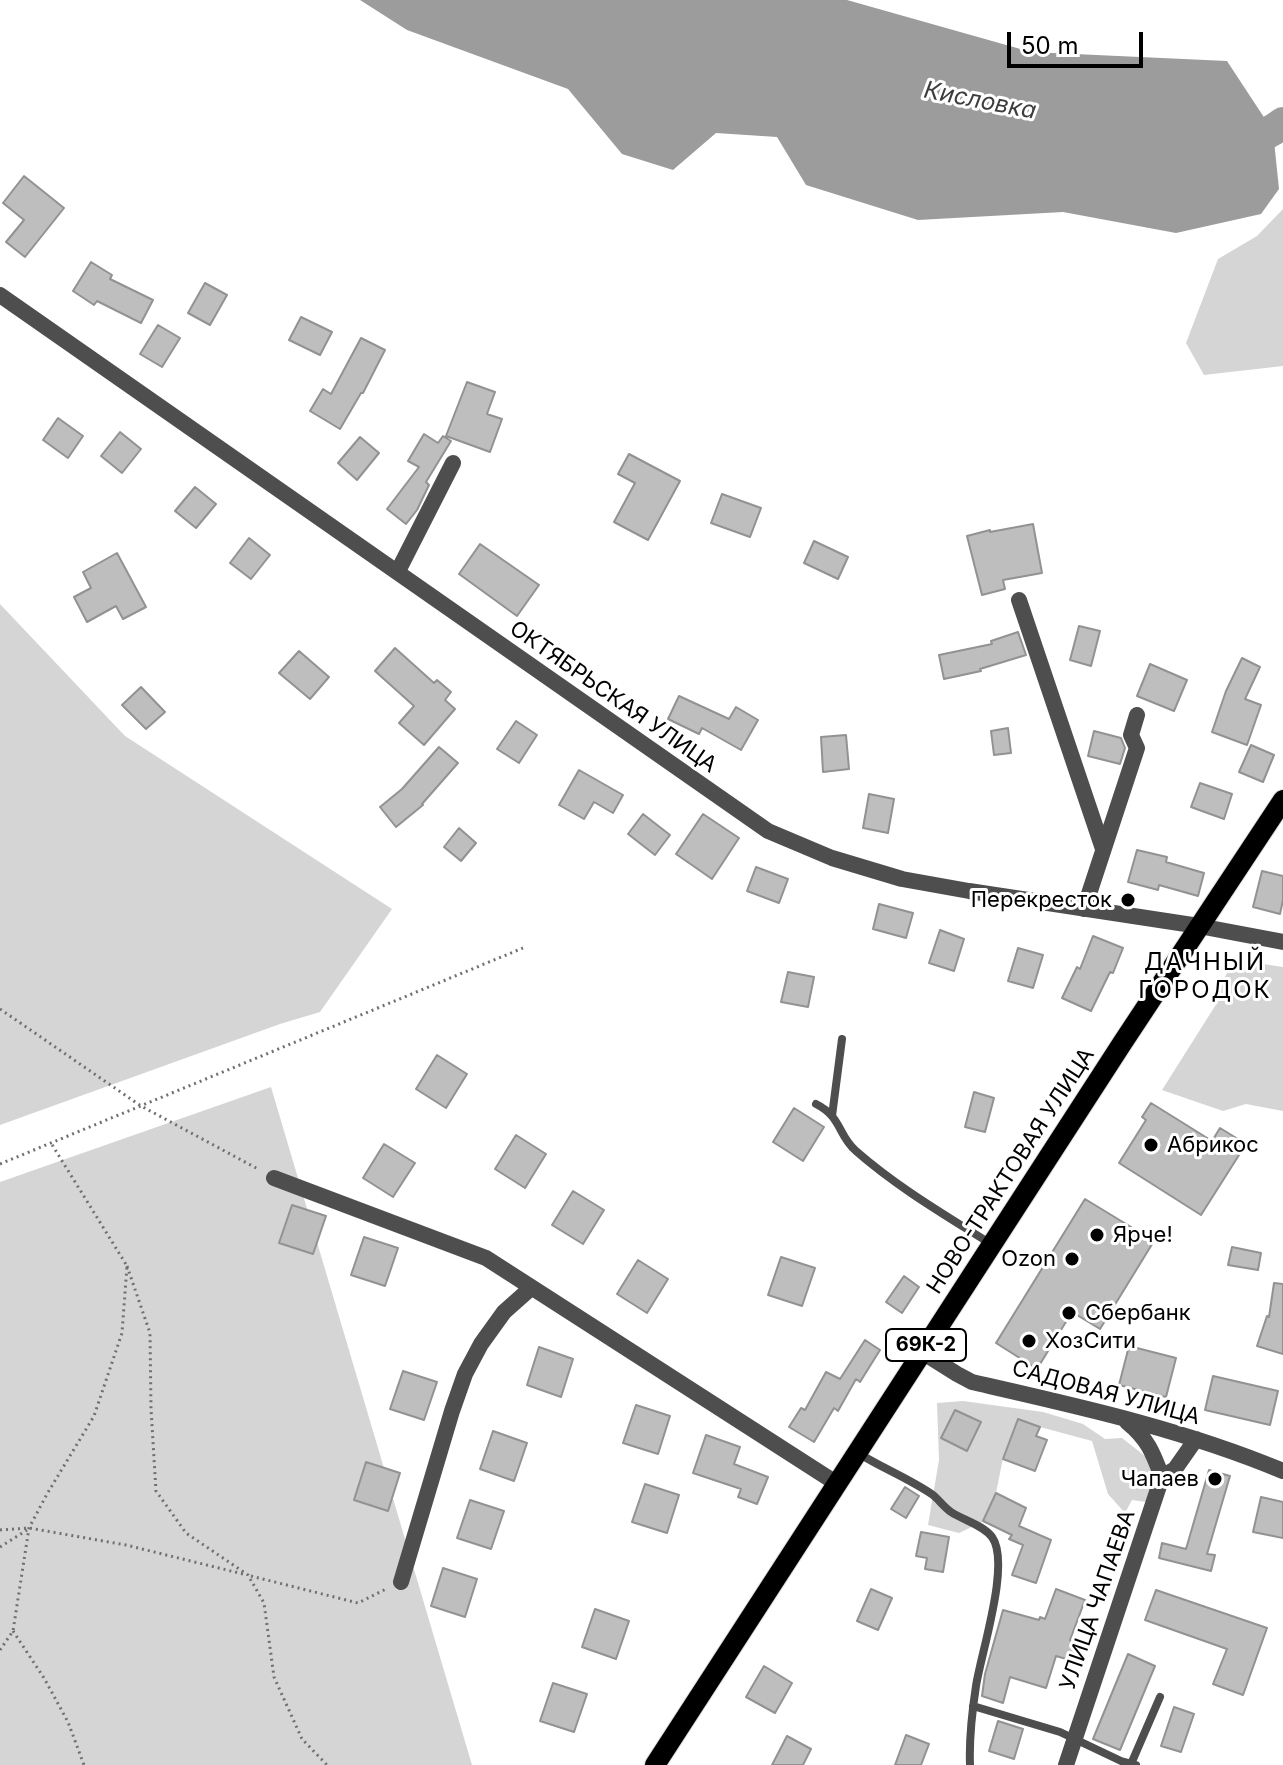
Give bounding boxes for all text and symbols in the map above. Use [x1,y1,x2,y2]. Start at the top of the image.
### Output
scale bar [1011,16,1147,66]
text: 50 m [1021,31,1079,60]
water label: Кисловка [921,76,1039,126]
street label: ОКТЯБРЬСКАЯ УЛИЦА [504,615,722,779]
place label: Перекресток [971,887,1112,913]
marker: Перекресток [1119,891,1137,909]
district label: ДАЧНЫЙ ГОРОДОК [1138,949,1272,1005]
street label: НОВО-ТРАКТОВАЯ УЛИЦА [922,1043,1100,1299]
place label: Абрикос [1167,1132,1259,1158]
marker: Абрикос [1142,1136,1160,1154]
place label: Ярче! [1113,1222,1173,1248]
marker: Ярче! [1088,1226,1106,1244]
place label: Ozon [1001,1246,1056,1272]
marker: Ozon [1063,1250,1081,1268]
place label: Сбербанк [1085,1300,1191,1326]
marker: Сбербанк [1060,1304,1078,1322]
place label: ХозСити [1045,1328,1136,1354]
road number: 69К-2 [886,1329,966,1361]
marker: ХозСити [1020,1332,1038,1350]
street label: САДОВАЯ УЛИЦА [1009,1355,1203,1431]
place label: Чапаев [1121,1466,1199,1492]
marker: Чапаев [1206,1470,1224,1488]
street label: УЛИЦА ЧАПАЕВА [1055,1506,1141,1694]

